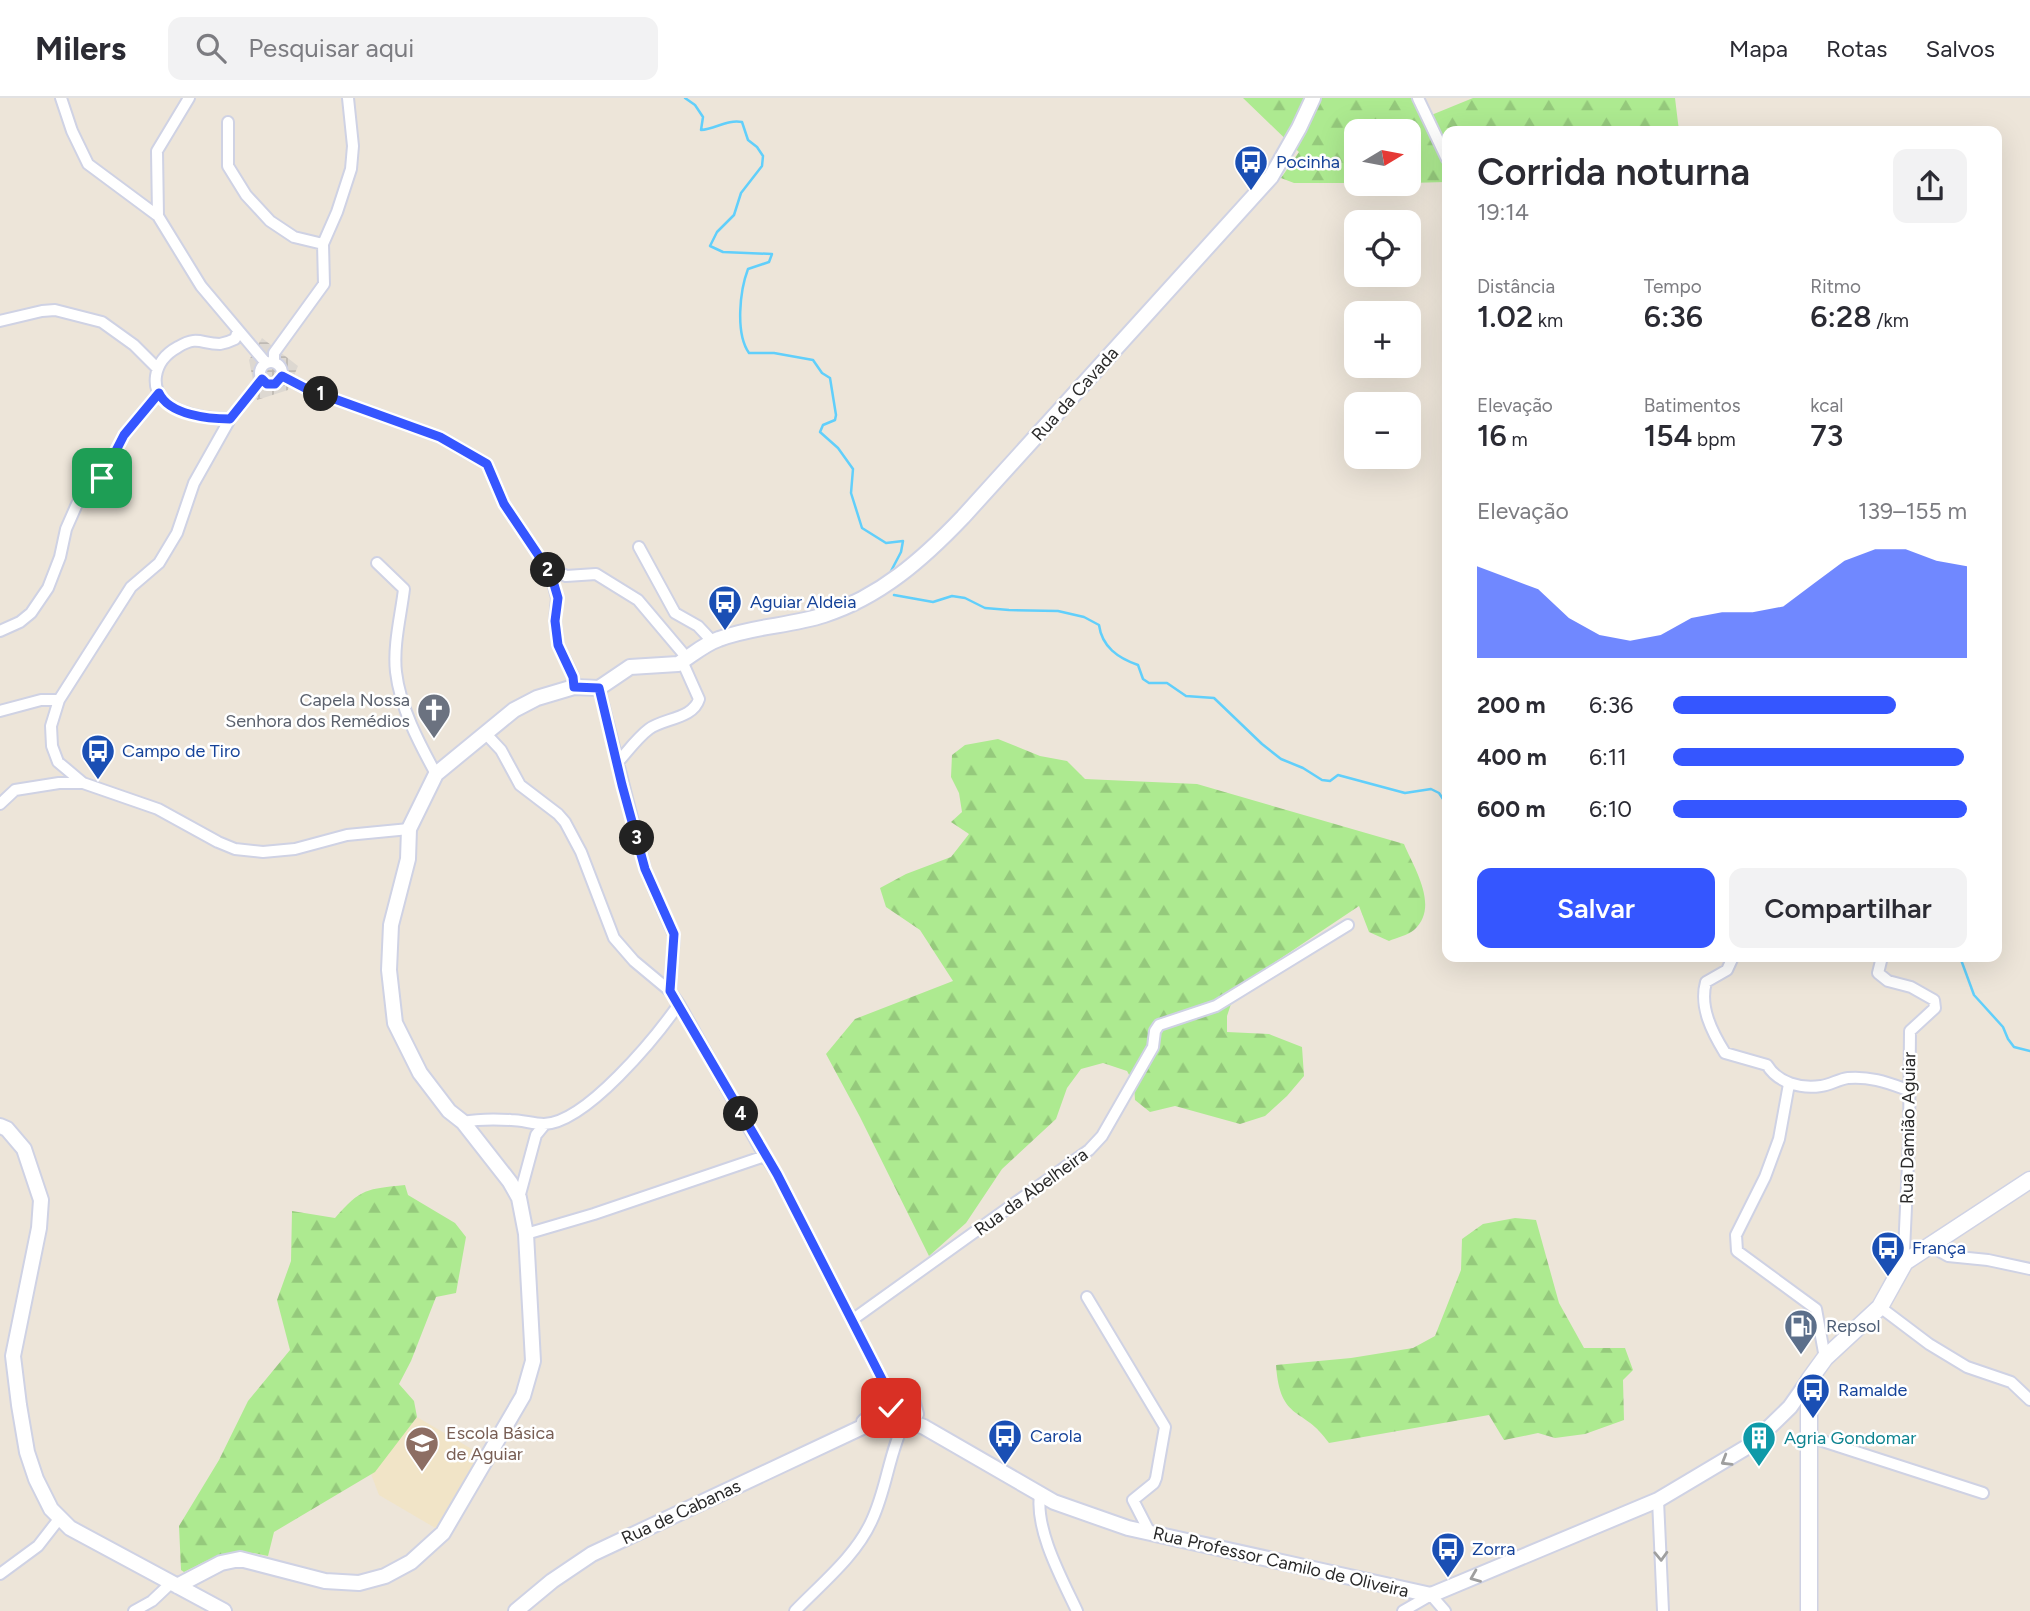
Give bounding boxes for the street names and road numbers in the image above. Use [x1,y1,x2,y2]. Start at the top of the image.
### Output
street label: Rua da Cavada [1027,342,1123,446]
street label: Rua Damião Aguiar [1896,1052,1920,1204]
street label: Rua da Abelheira [970,1143,1092,1241]
street label: Rua de Cabanas [618,1475,744,1549]
street label: Rua Professor Camilo de Oliveira [1151,1522,1411,1602]

